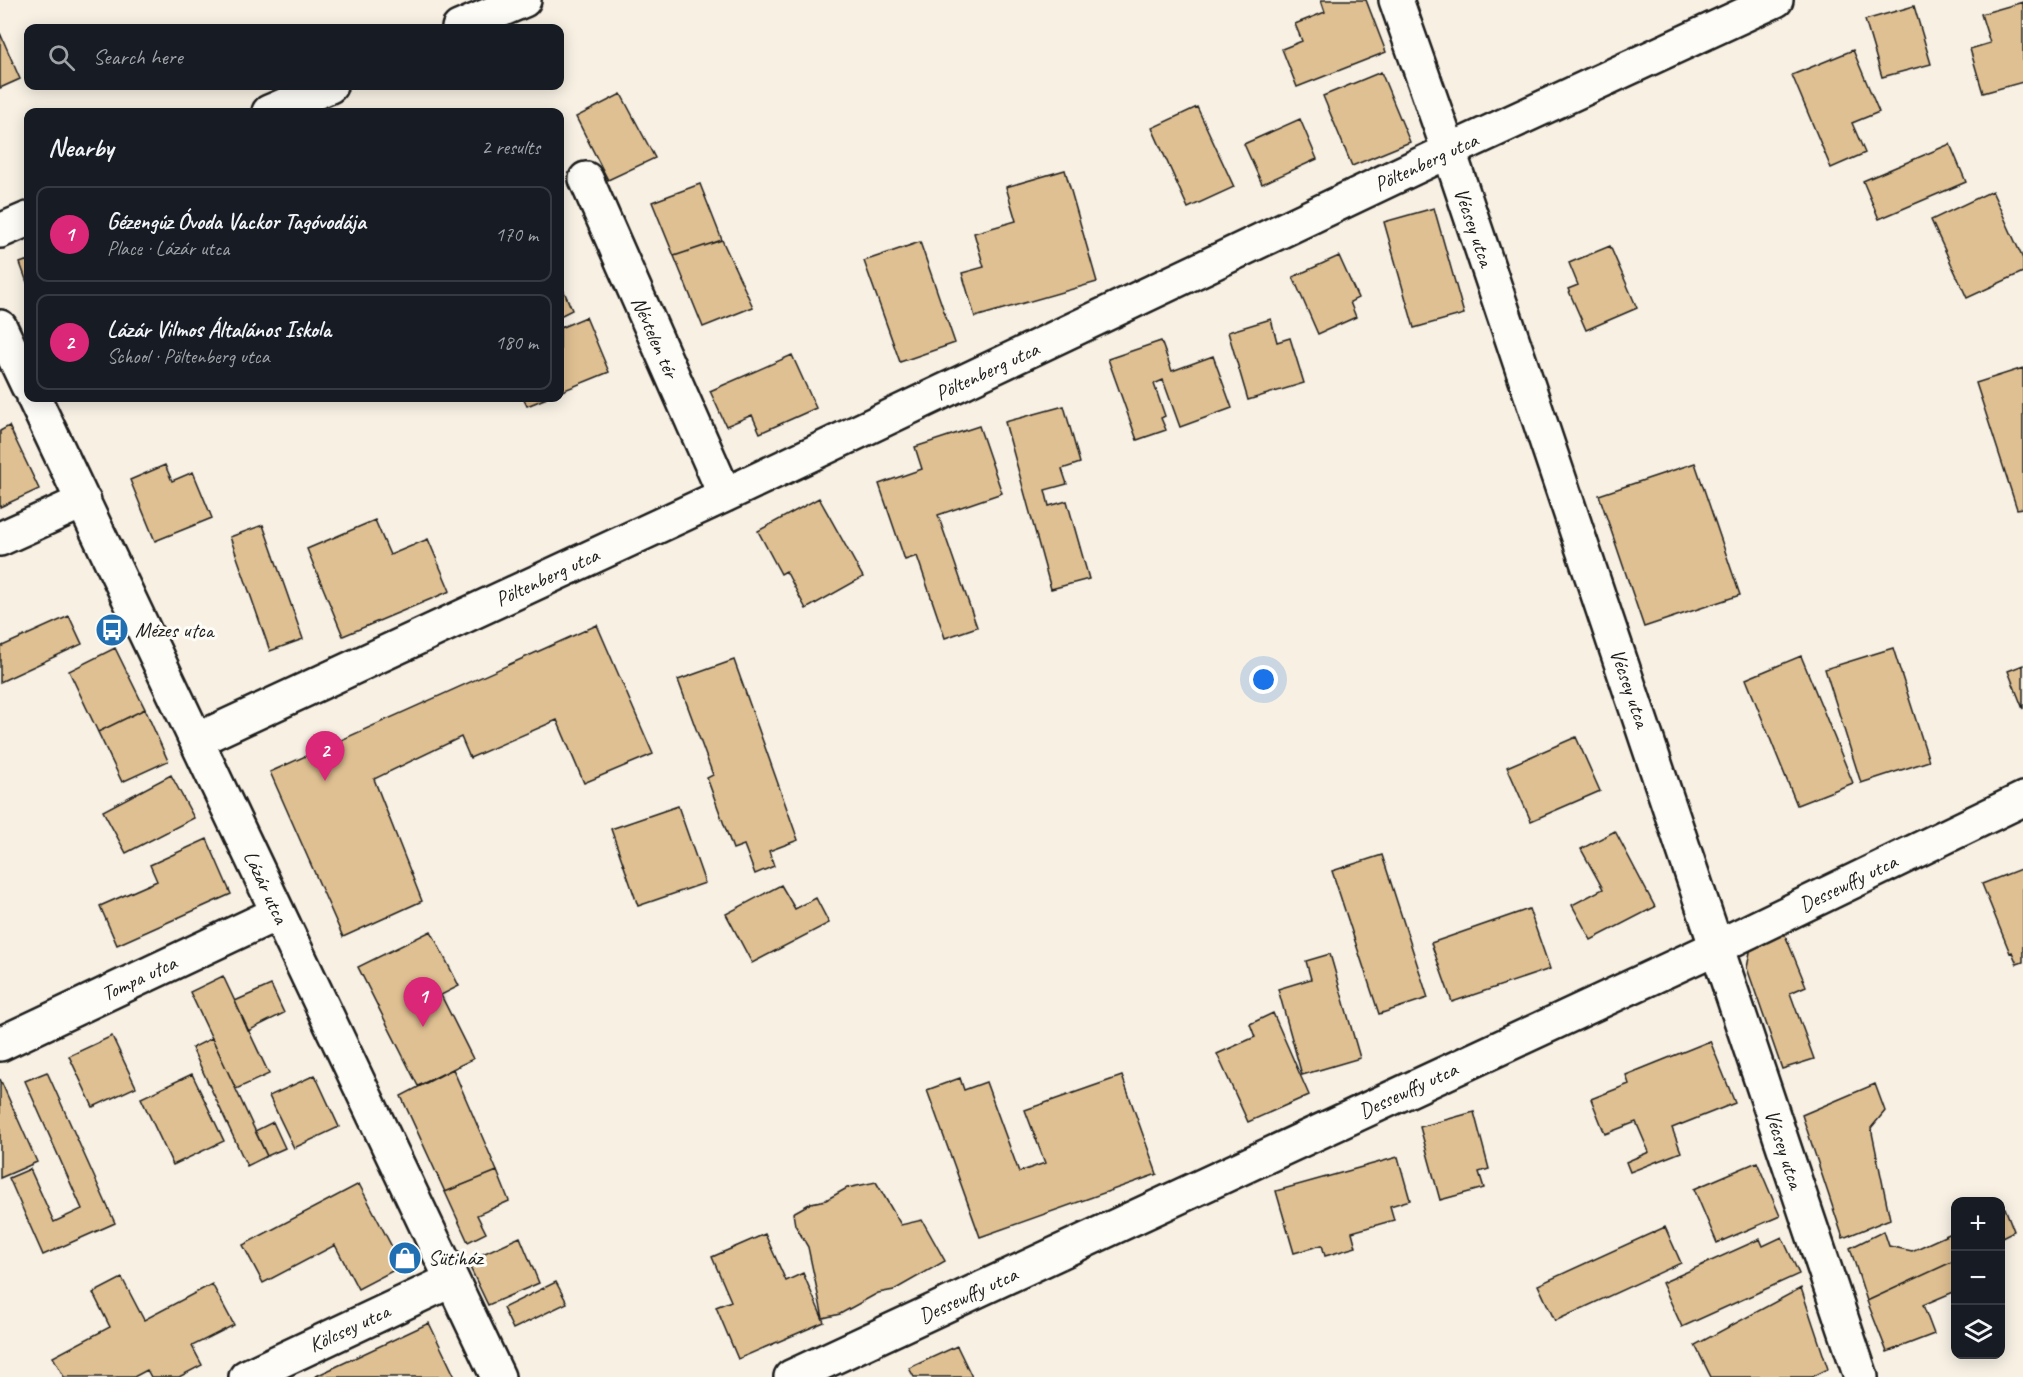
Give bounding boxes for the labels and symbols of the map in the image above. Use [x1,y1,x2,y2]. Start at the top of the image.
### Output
street label: Pöltenberg utca [1370,126,1484,197]
street label: Vécsey utca [1448,184,1500,272]
street label: Névtelen tér [626,292,685,384]
street label: Pöltenberg utca [931,335,1045,406]
street label: Pöltenberg utca [491,541,605,612]
bus stop icon: Mézes utca [94,612,130,648]
place label: Mézes utca [135,617,216,643]
street label: Vécsey utca [1604,645,1656,733]
your location [1249,665,1278,694]
pin: 2 [306,732,344,781]
street label: Lázár utca [238,846,295,929]
street label: Dessewffy utca [1795,847,1903,918]
street label: Tompa utca [97,949,182,1007]
pin: 1 [404,978,442,1027]
street label: Dessewffy utca [1355,1055,1463,1124]
street label: Vécsey utca [1759,1106,1810,1194]
shop icon: Sütiház [387,1240,423,1276]
place label: Sütiház [428,1245,485,1271]
street label: Dessewffy utca [915,1260,1023,1329]
street label: Kölcsey utca [304,1297,396,1358]

